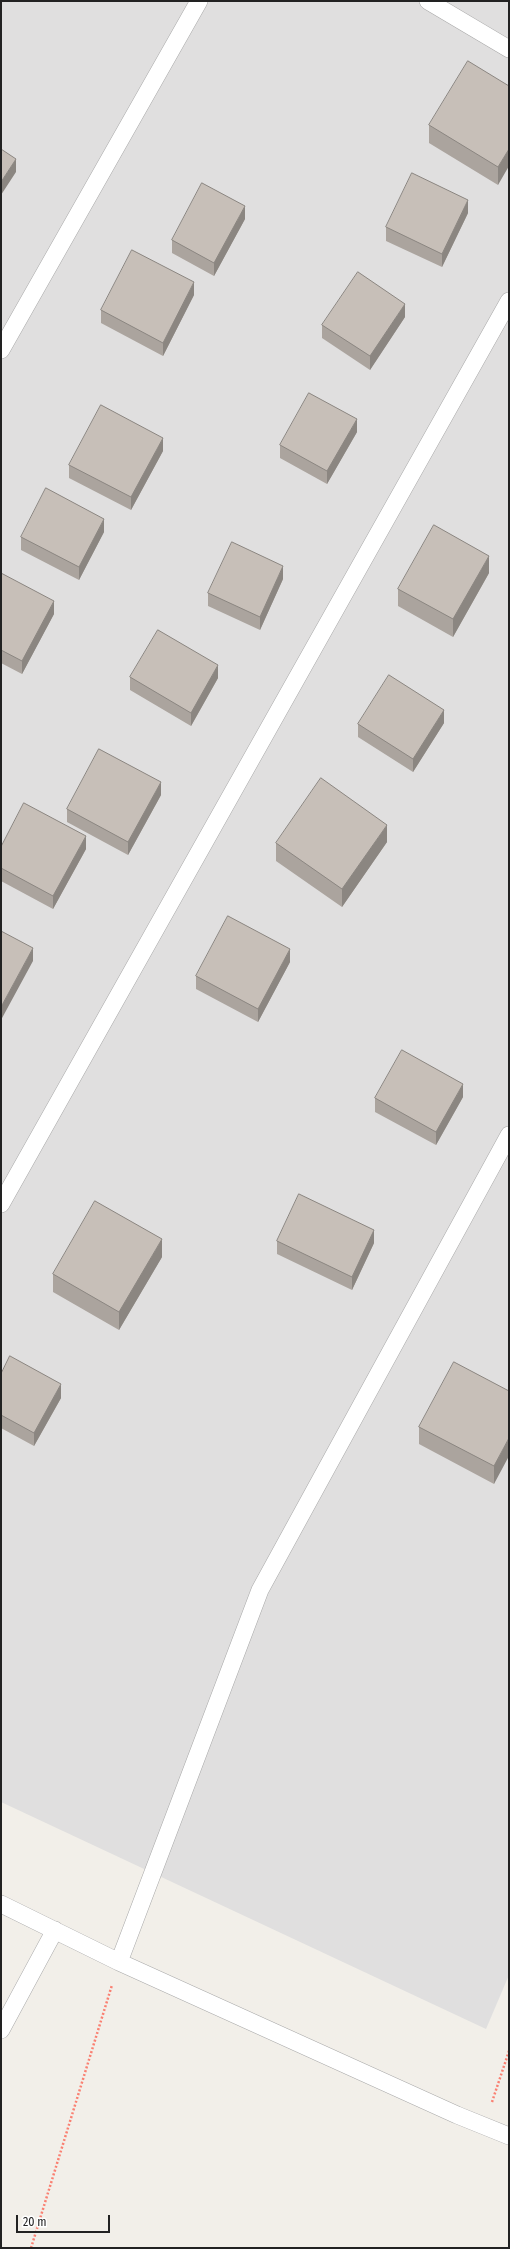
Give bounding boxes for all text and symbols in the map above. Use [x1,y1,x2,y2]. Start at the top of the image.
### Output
scale bar [18,2207,112,2233]
text: 20 m [23,2215,47,2229]

